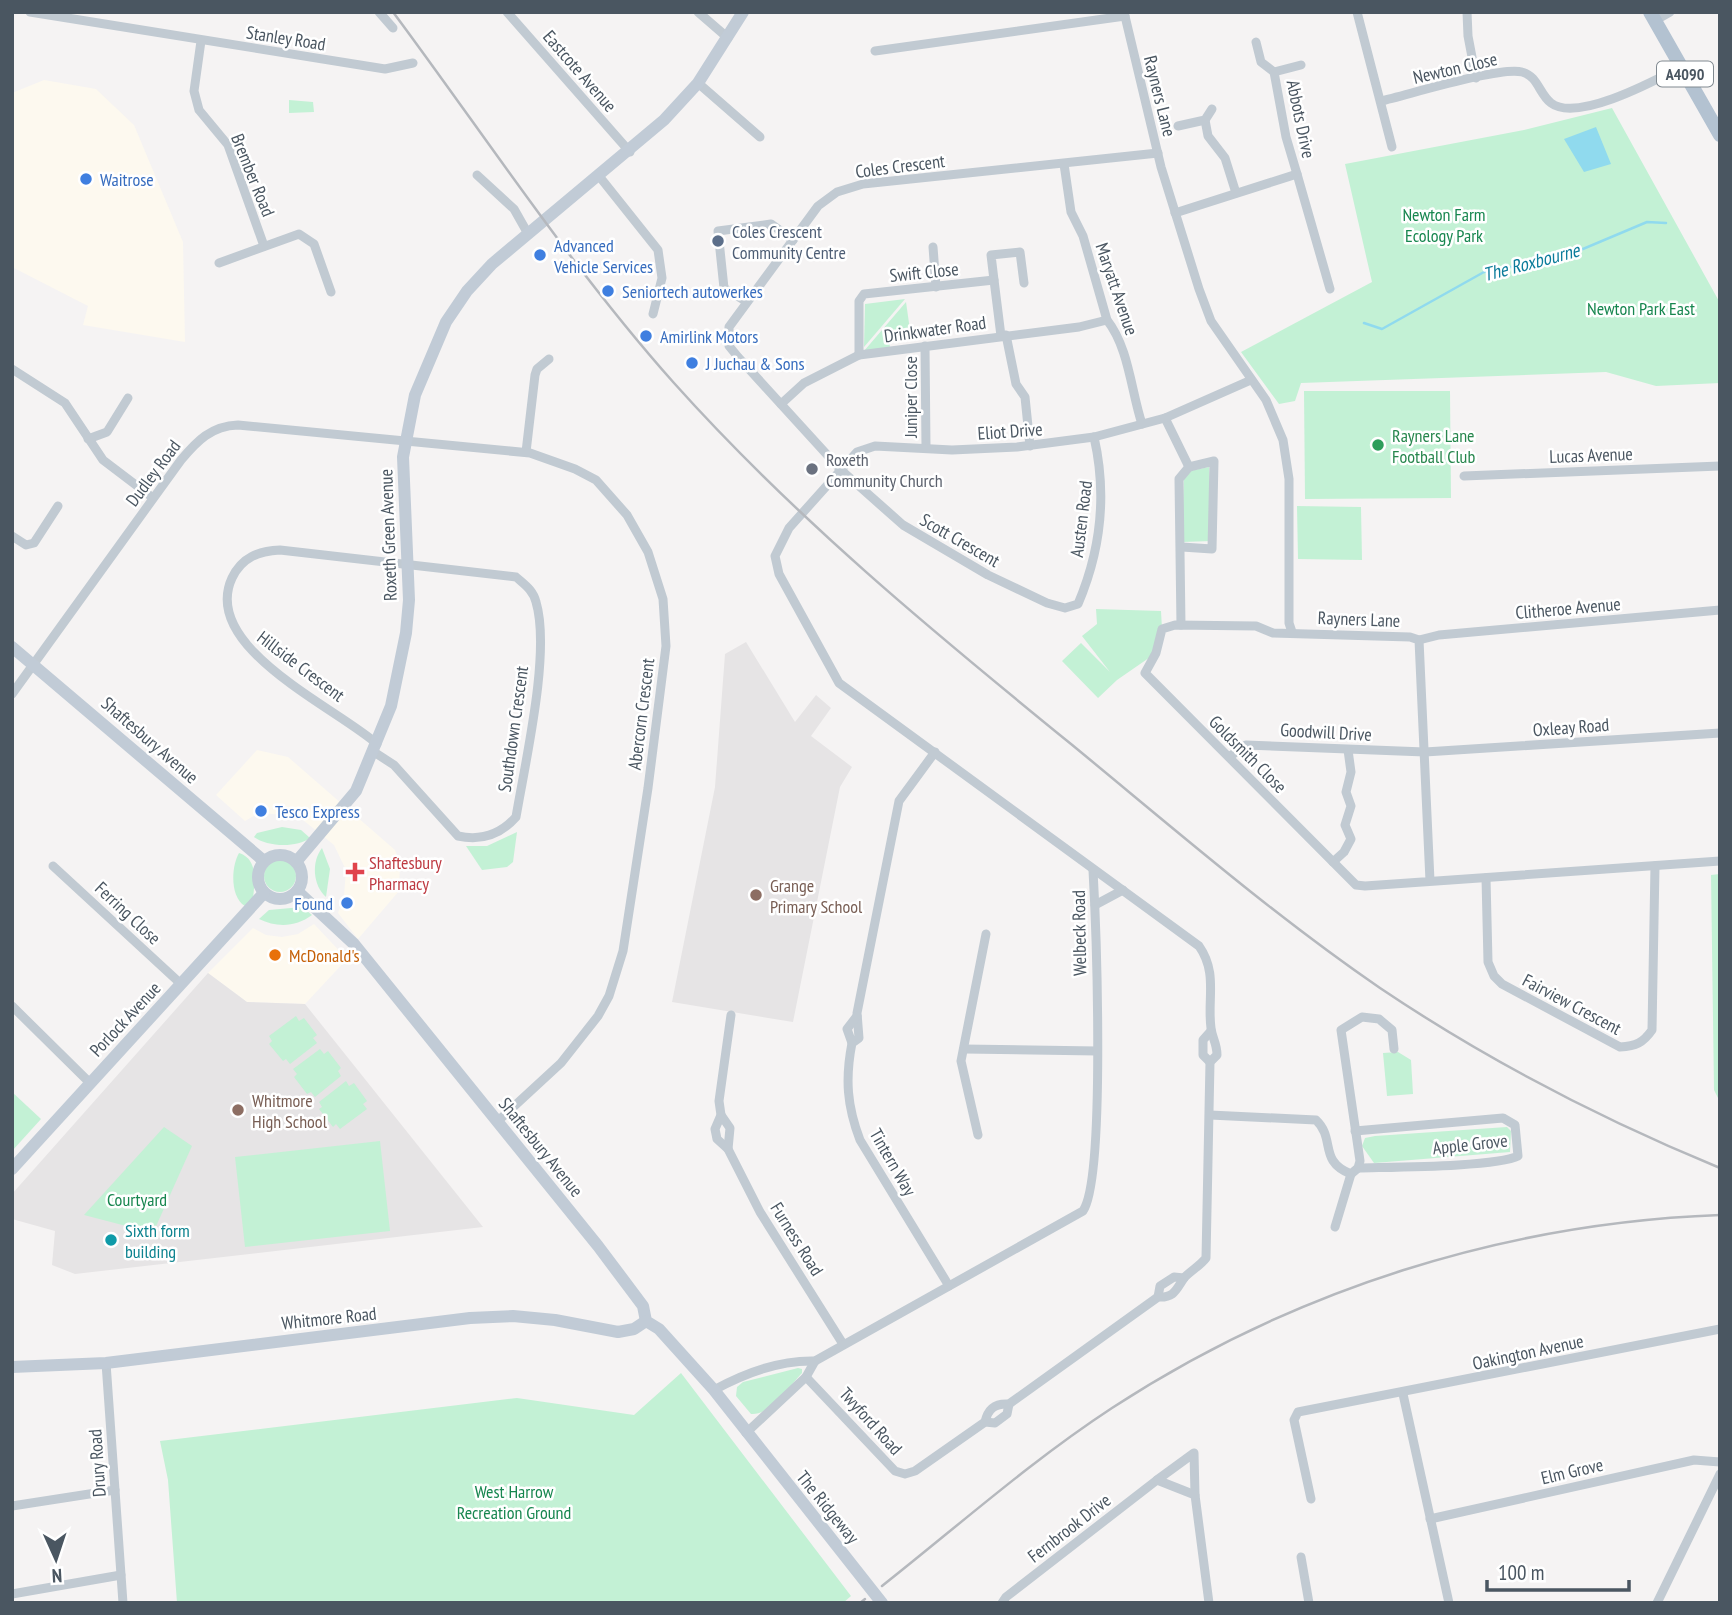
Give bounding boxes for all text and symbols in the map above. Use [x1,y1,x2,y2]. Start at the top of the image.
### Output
street label: Stanley Road [245,20,327,56]
street label: Eastcote Avenue [538,25,622,117]
street label: Newton Close [1411,47,1499,89]
street label: Rayners Lane [1139,53,1181,139]
road number: A4090 [1657,61,1713,86]
street label: Abbots Drive [1281,78,1321,160]
street label: Brember Road [226,130,280,220]
street label: Coles Crescent [854,149,946,183]
place label: Waitrose [100,168,154,191]
marker: Waitrose [78,171,94,187]
park label: Newton Farm Ecology Park [1402,203,1486,247]
place label: Coles Crescent Community Centre [732,220,846,264]
marker: Coles Crescent Community Centre [710,233,726,249]
place label: Advanced Vehicle Services [553,234,653,278]
water label: The Roxbourne [1480,237,1583,286]
street label: Maryatt Avenue [1090,240,1144,338]
marker: Advanced Vehicle Services [532,247,548,263]
street label: Swift Close [888,257,960,287]
place label: Seniortech autowerkes [622,280,763,303]
marker: Seniortech autowerkes [600,283,616,299]
park label: Newton Park East [1587,297,1695,320]
street label: Drinkwater Road [883,310,987,348]
place label: Amirlink Motors [660,325,758,348]
marker: Amirlink Motors [638,328,654,344]
place label: J Juchau & Sons [705,352,805,375]
marker: J Juchau & Sons [684,355,700,371]
street label: Juniper Close [899,356,922,439]
street label: Eliot Drive [977,417,1043,445]
place label: Rayners Lane Football Club [1392,424,1475,468]
street label: Dudley Road [121,435,185,511]
marker: Rayners Lane Football Club [1370,437,1386,453]
street label: Lucas Avenue [1549,442,1633,468]
place label: Roxeth Community Church [826,448,943,492]
marker: Roxeth Community Church [804,461,820,477]
street label: Roxeth Green Avenue [374,469,402,601]
street label: Austen Road [1065,479,1097,559]
street label: Scott Crescent [916,508,1004,572]
street label: Clitheroe Avenue [1514,592,1622,624]
street label: Rayners Lane [1317,606,1401,632]
street label: Hillside Crescent [253,626,349,706]
street label: Abercorn Crescent [623,657,659,771]
street label: Southdown Crescent [493,665,533,793]
street label: Shaftesbury Avenue [97,692,203,788]
street label: Goldsmith Close [1204,710,1292,798]
street label: Oxleay Road [1532,713,1610,741]
street label: Goodwill Drive [1280,718,1372,746]
place label: Tesco Express [275,800,360,823]
marker: Tesco Express [253,803,269,819]
place label: Shaftesbury Pharmacy [369,851,442,895]
marker: Shaftesbury Pharmacy [347,864,363,880]
place label: Grange Primary School [770,874,863,918]
street label: Ferring Close [90,877,166,949]
marker: Grange Primary School [748,887,764,903]
street label: Welbeck Road [1067,890,1091,976]
place label: Found [294,892,333,915]
marker: Found [339,895,355,911]
place label: McDonald's [289,944,360,967]
marker: McDonald's [267,947,283,963]
street label: Fairview Crescent [1519,968,1625,1040]
street label: Porlock Avenue [85,977,165,1061]
place label: Whitmore High School [252,1089,328,1133]
street label: Shaftesbury Avenue [494,1093,588,1201]
marker: Whitmore High School [230,1102,246,1118]
street label: Tintern Way [865,1124,922,1200]
street label: Apple Grove [1431,1129,1509,1159]
park label: Courtyard [107,1188,167,1211]
street label: Furness Road [765,1198,829,1280]
place label: Sixth form building [125,1219,190,1263]
marker: Sixth form building [103,1232,119,1248]
street label: Whitmore Road [280,1302,378,1334]
street label: Oakington Avenue [1470,1329,1586,1375]
street label: Twyford Road [835,1382,907,1460]
street label: Drury Road [83,1428,111,1498]
street label: Elm Grove [1539,1453,1605,1489]
street label: The Ridgeway [792,1466,865,1548]
park label: West Harrow Recreation Ground [457,1480,571,1524]
street label: Fernbrook Drive [1023,1488,1115,1568]
north arrow [21,1524,91,1594]
scale bar [1487,1548,1629,1592]
text: 100 m [1498,1559,1544,1586]
text: N [51,1564,63,1588]

